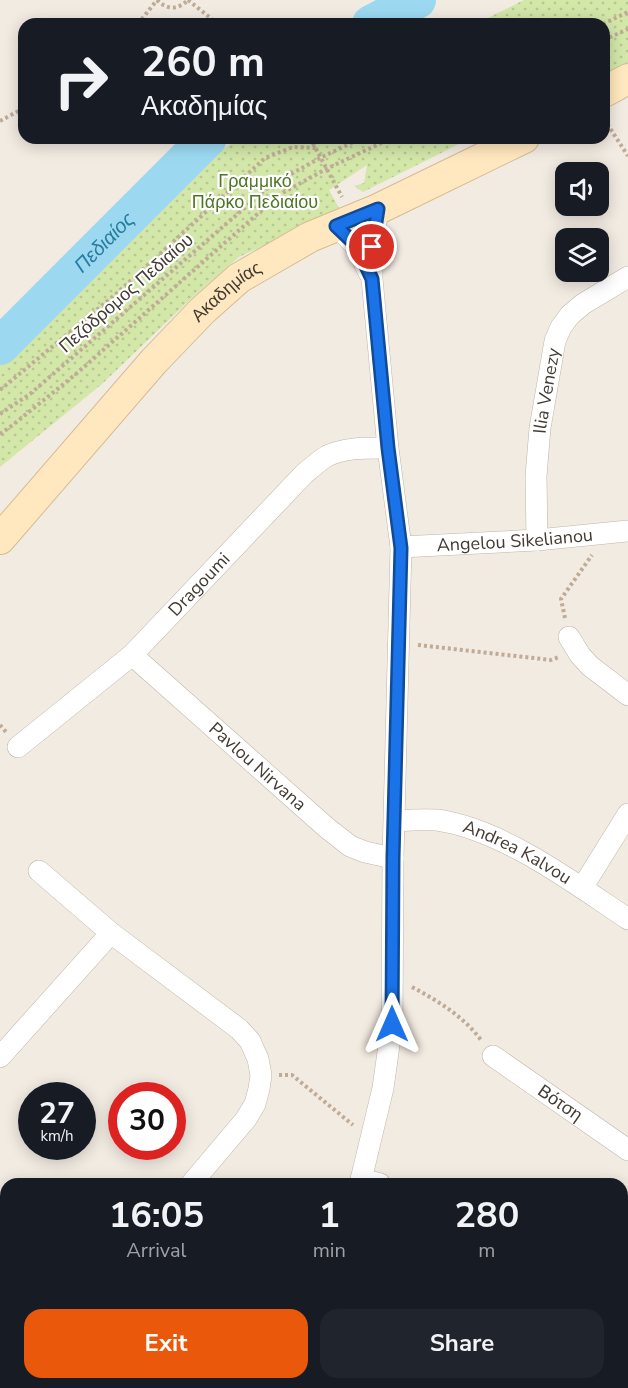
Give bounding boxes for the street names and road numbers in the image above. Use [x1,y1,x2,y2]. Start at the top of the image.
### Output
street label: Πεζόδρομος Πεδιαίου [54,228,198,358]
street label: Ακαδημίας [186,255,266,327]
street label: Ilia Venezy [528,345,566,434]
street label: Angelou Sikelianou [436,523,594,557]
street label: Dragoumi [163,547,235,621]
street label: Pavlou Nirvana [204,717,312,816]
street label: Andrea Kalvou [460,814,576,890]
street label: Βότση [533,1079,588,1127]

